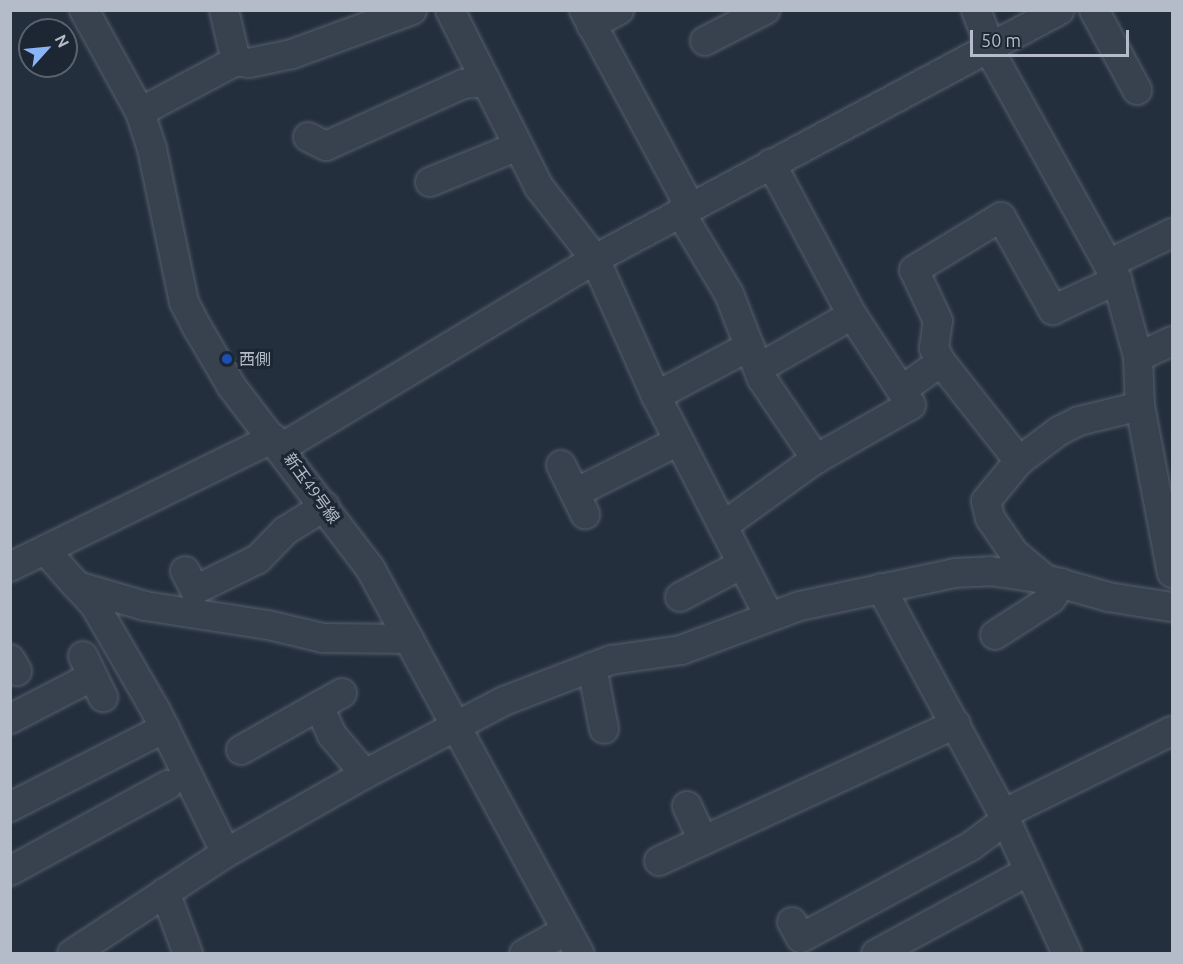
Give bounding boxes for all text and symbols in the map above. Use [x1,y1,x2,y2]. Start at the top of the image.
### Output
north arrow [18,18,78,78]
scale bar [973,18,1132,56]
text: 50 m [981,30,1021,50]
text: N [52,31,73,50]
place label: 西側 [239,349,271,369]
marker: 西側 [220,352,234,366]
street label: 新玉49号線 [280,449,344,527]

